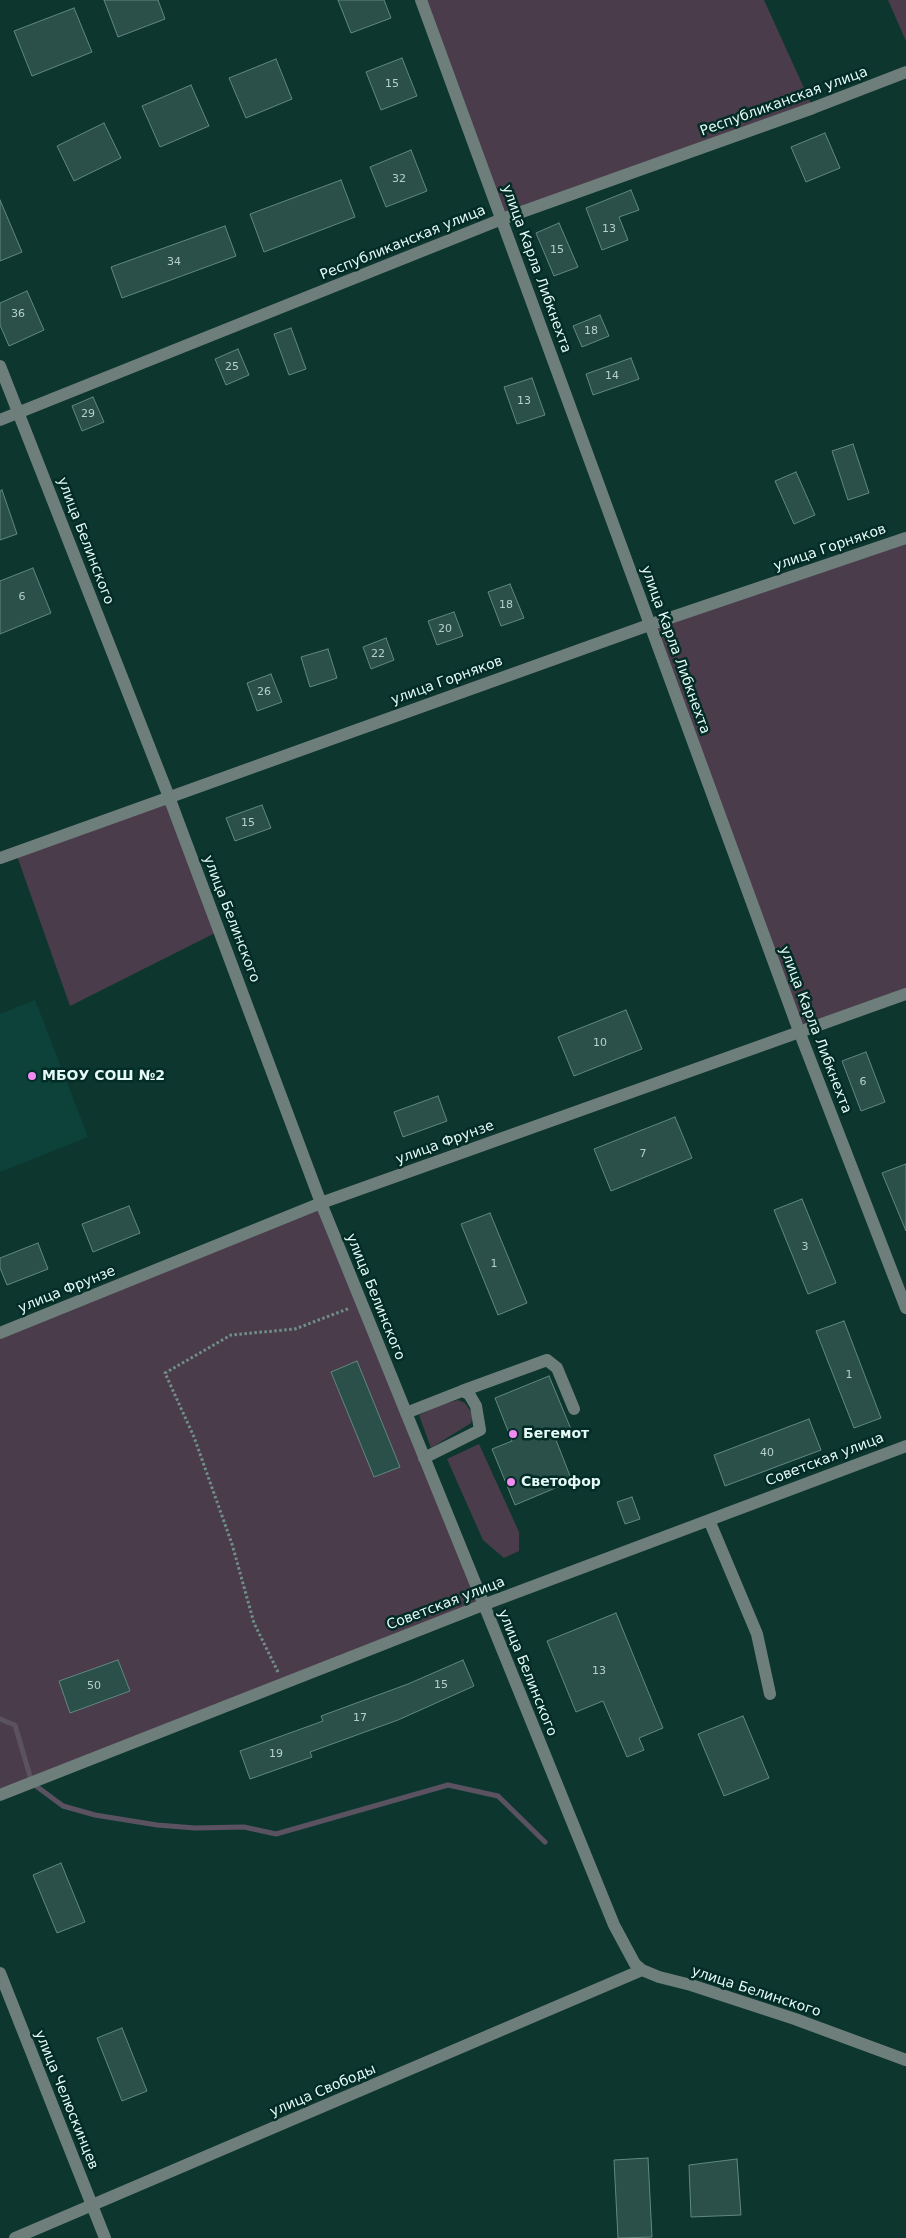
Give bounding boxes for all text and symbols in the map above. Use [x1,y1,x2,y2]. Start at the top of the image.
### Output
street label: Республиканская улица [698,64,870,140]
house number: 15 [385,77,399,91]
house number: 32 [392,172,406,186]
street label: улица Карла Либкнехта [498,183,574,355]
street label: Республиканская улица [318,202,488,284]
house number: 13 [602,222,616,236]
house number: 15 [550,243,564,257]
house number: 34 [167,255,181,269]
house number: 36 [11,307,25,321]
house number: 18 [584,324,598,338]
house number: 25 [225,360,239,374]
house number: 14 [605,369,619,383]
house number: 13 [517,394,531,408]
house number: 29 [81,407,95,421]
street label: улица Белинского [53,475,117,607]
street label: улица Горняков [772,521,888,575]
street label: улица Карла Либкнехта [637,564,713,736]
house number: 6 [19,590,25,604]
house number: 18 [499,598,513,612]
house number: 20 [438,622,452,636]
house number: 22 [371,647,385,661]
street label: улица Горняков [389,653,505,709]
house number: 26 [257,685,271,699]
house number: 15 [241,816,255,830]
street label: улица Белинского [199,853,263,985]
street label: улица Карла Либкнехта [775,944,855,1116]
house number: 10 [593,1036,607,1050]
place label: МБОУ СОШ №2 [42,1068,165,1084]
marker: МБОУ СОШ №2 [26,1070,38,1082]
house number: 6 [860,1075,866,1089]
street label: улица Фрунзе [394,1117,496,1169]
house number: 7 [640,1147,646,1161]
street label: улица Белинского [342,1231,408,1363]
house number: 3 [802,1240,808,1254]
house number: 1 [491,1257,497,1271]
street label: улица Фрунзе [16,1263,118,1317]
house number: 1 [846,1368,852,1382]
place label: Бегемот [523,1426,589,1442]
marker: Бегемот [507,1428,519,1440]
street label: Советская улица [763,1430,887,1490]
house number: 40 [760,1446,774,1460]
place label: Светофор [521,1474,601,1490]
marker: Светофор [505,1476,517,1488]
street label: Советская улица [384,1574,508,1634]
street label: улица Белинского [494,1607,560,1739]
house number: 13 [592,1664,606,1678]
house number: 15 [434,1678,448,1692]
house number: 50 [87,1679,101,1693]
house number: 17 [353,1711,367,1725]
house number: 19 [269,1747,283,1761]
street label: улица Белинского [689,1963,823,2021]
street label: улица Челюскинцев [30,2028,102,2172]
street label: улица Свободы [268,2061,378,2121]

